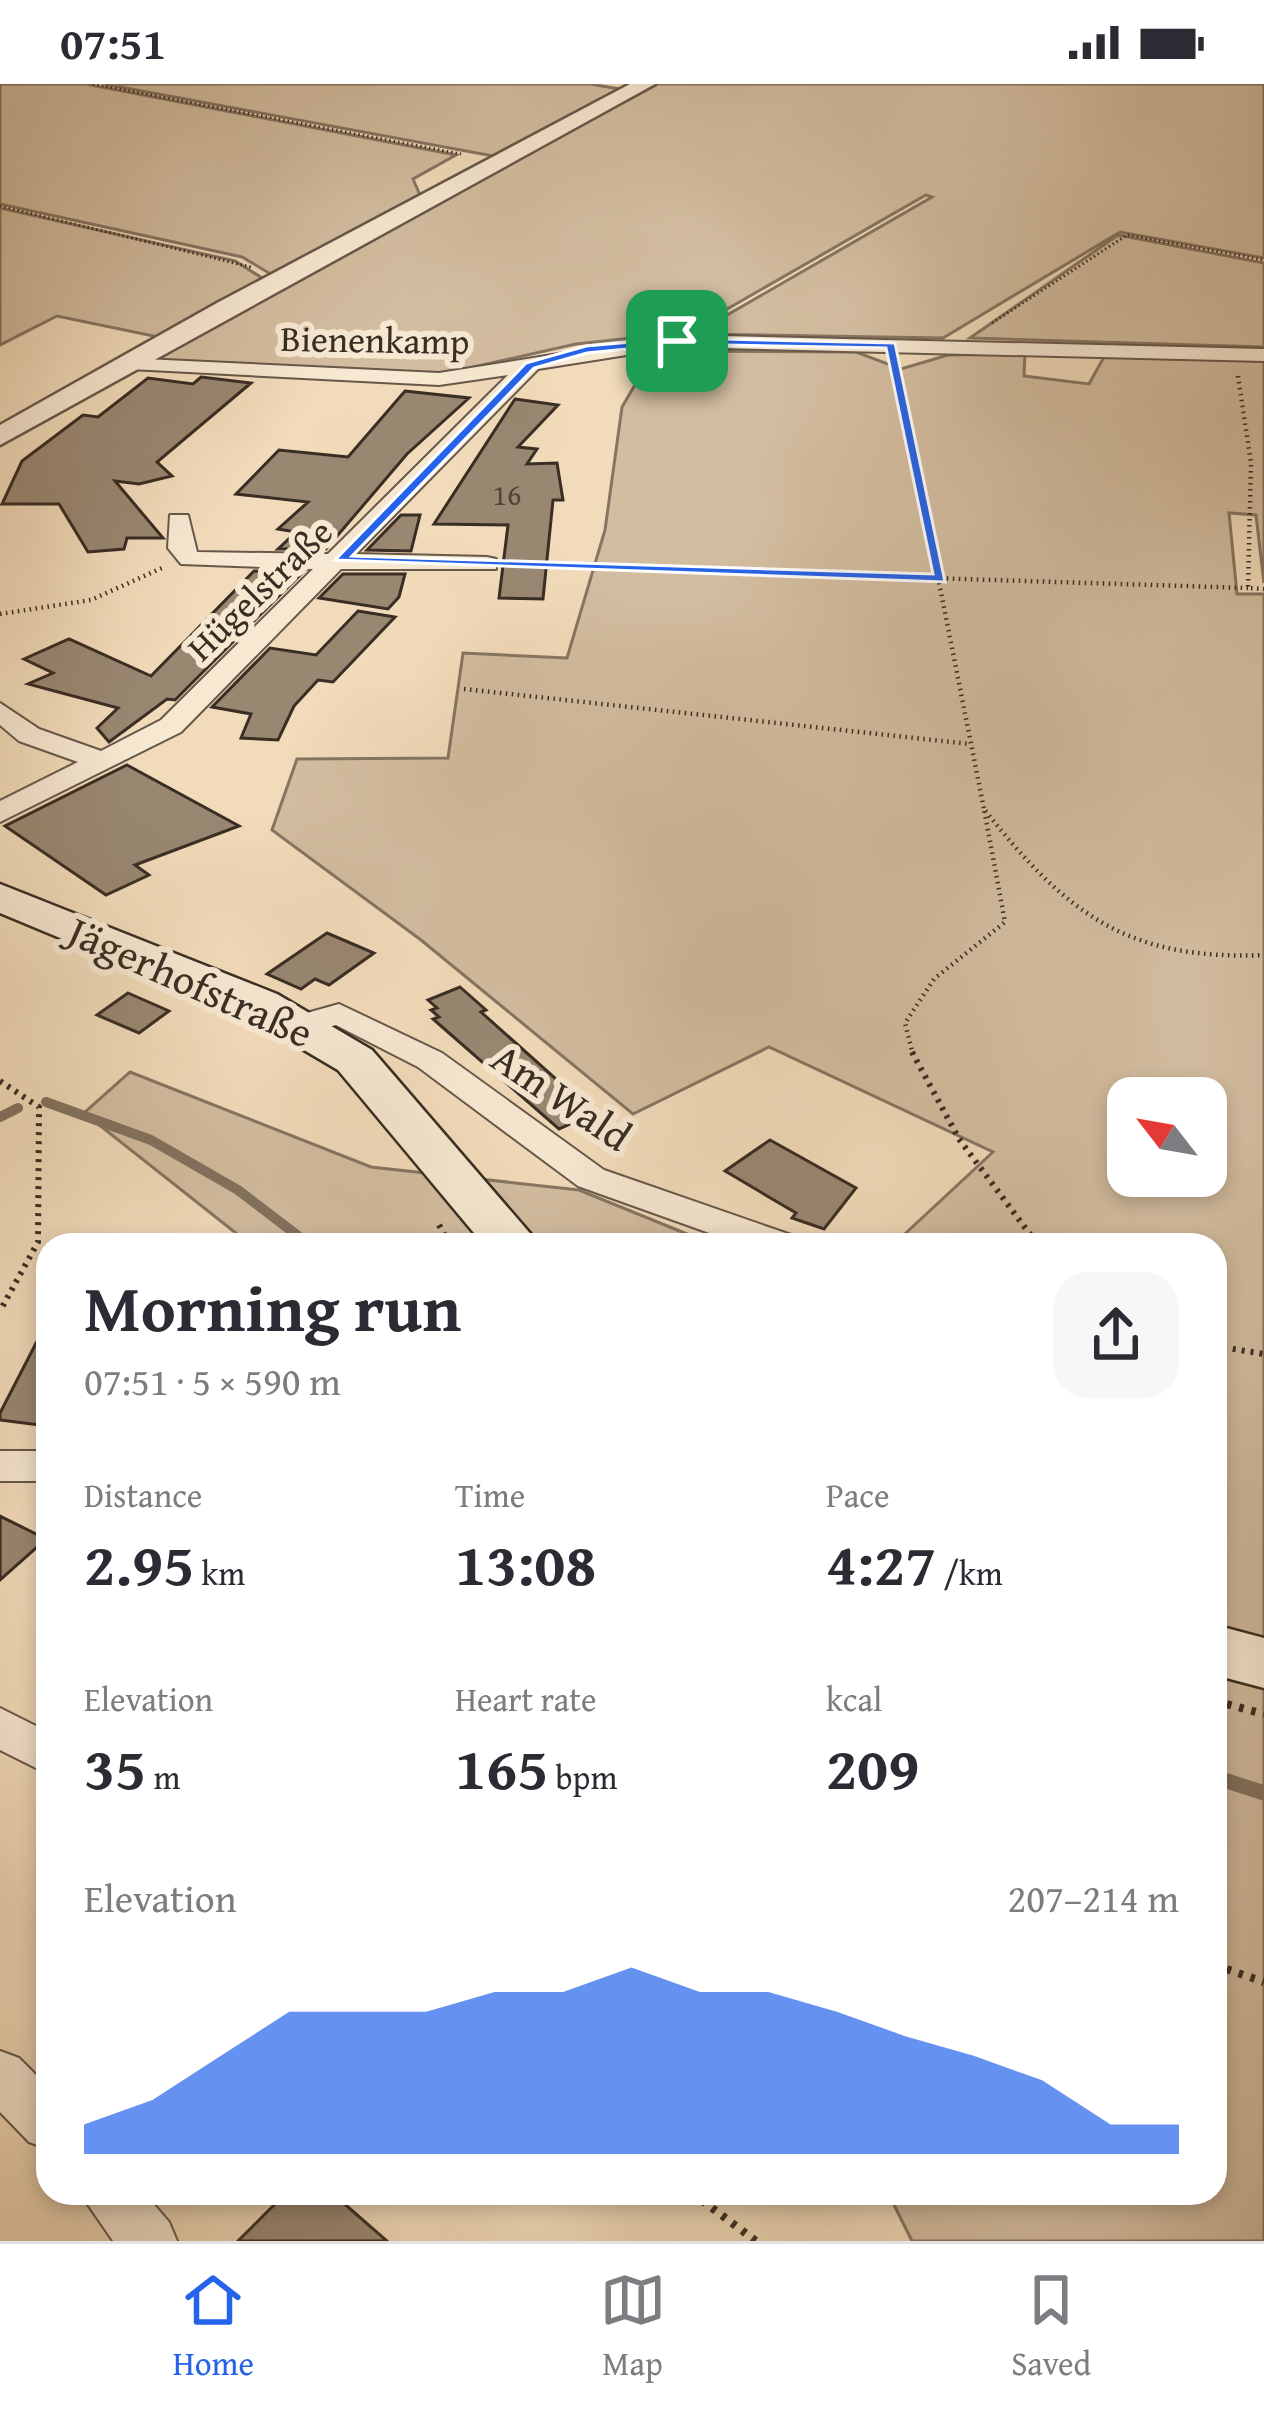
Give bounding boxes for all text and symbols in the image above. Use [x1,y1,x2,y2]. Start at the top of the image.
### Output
text: 07:51 [60,10,166,75]
pin [626,290,728,392]
icon: arrive [644,308,710,374]
street label: Bienenkamp [280,311,470,367]
house number: 16 [493,472,521,516]
street label: Hügelstraße [174,506,344,672]
street label: Jägerhofstraße [54,898,323,1062]
street label: Am Wald [480,1027,645,1166]
north arrow [1107,1077,1227,1197]
map controls [1107,1077,1227,1197]
text: Morning run [84,1258,461,1355]
button: share [1053,1272,1179,1398]
text: 07:51 · 5 × 590 m [84,1352,341,1409]
text: Distance [84,1471,202,1519]
text: Time [455,1471,525,1519]
text: Pace [826,1471,889,1519]
text: 2.95 [84,1519,194,1607]
text: 13:08 [455,1519,596,1607]
text: 4:27 [826,1519,936,1607]
text: km [194,1549,245,1597]
text: /km [936,1549,1003,1597]
text: Elevation [84,1675,213,1723]
text: Heart rate [455,1675,597,1723]
text: kcal [826,1675,882,1723]
text: 35 [84,1723,146,1811]
text: 165 [455,1723,548,1811]
text: 209 [826,1723,919,1811]
text: m [146,1753,180,1801]
text: bpm [548,1753,617,1801]
text: Elevation [84,1869,237,1926]
text: 207–214 m [1007,1869,1179,1926]
tab: Home [173,2267,254,2387]
tab: Map [600,2267,666,2387]
tab: Saved [1011,2267,1091,2387]

